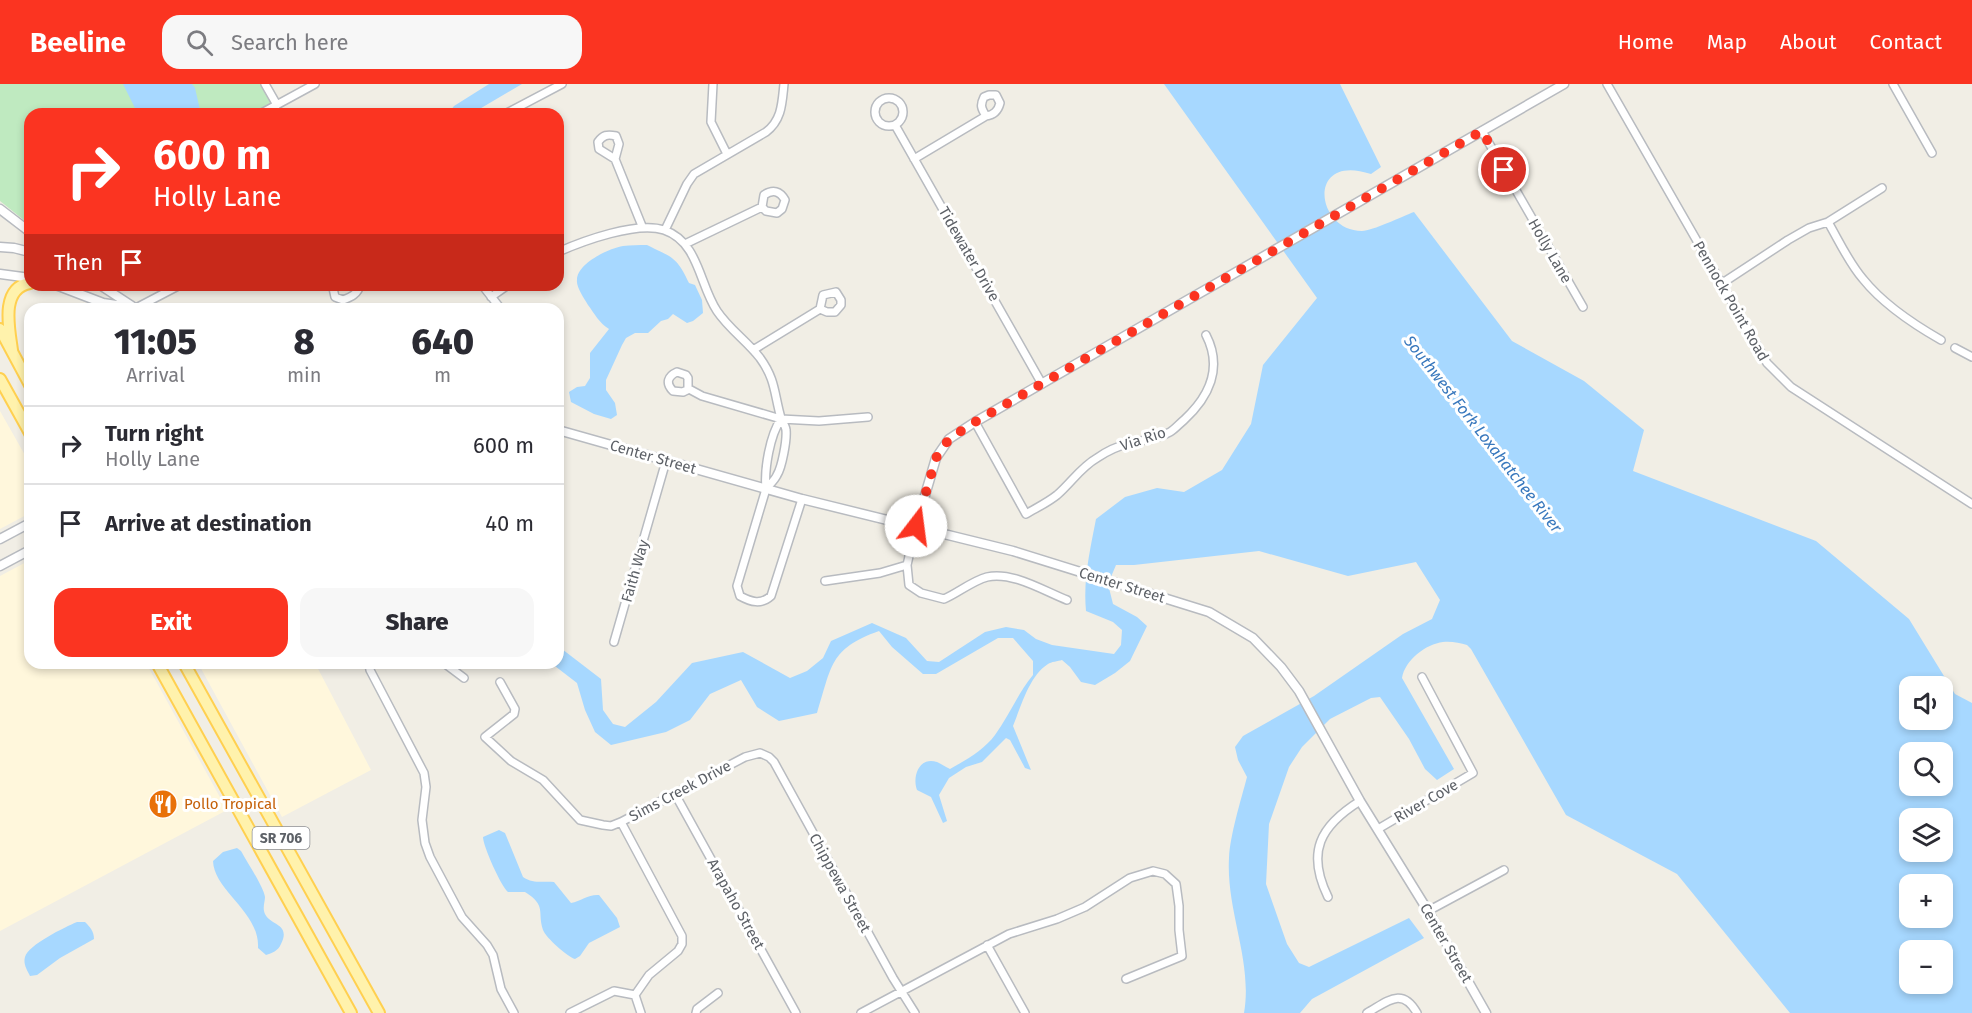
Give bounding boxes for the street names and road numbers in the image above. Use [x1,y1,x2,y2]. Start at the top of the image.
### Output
street label: Tidewater Drive [935,204,1003,304]
street label: Holly Lane [1524,216,1576,286]
street label: Pennock Point Road [1689,238,1773,364]
street label: Via Rio [1118,423,1168,455]
street label: Center Street [608,436,699,478]
street label: Faith Way [617,537,653,604]
street label: Center Street [1077,563,1168,607]
street label: Sims Creek Drive [626,757,734,825]
street label: River Cove [1391,775,1461,827]
road number: SR 706 [252,827,310,849]
street label: Chippewa Street [805,830,875,936]
street label: Arapaho Street [704,855,769,953]
street label: Center Street [1416,900,1476,986]

